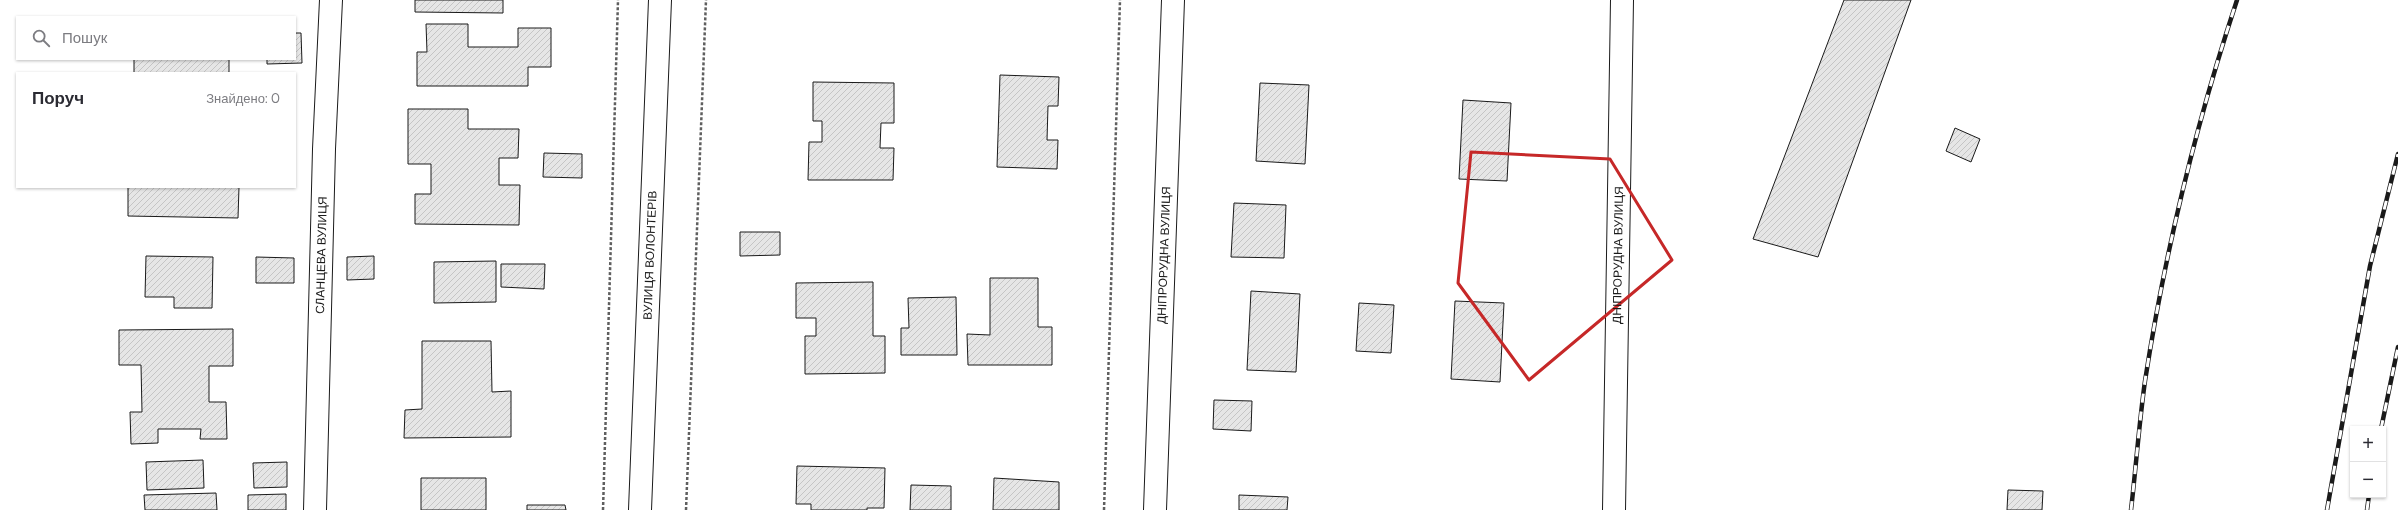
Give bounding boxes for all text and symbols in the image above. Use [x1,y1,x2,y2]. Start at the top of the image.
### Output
search box [16,16,296,60]
icon: search [30,27,52,49]
text: Пошук [62,28,107,48]
text: Поруч [32,87,84,109]
text: Знайдено: 0 [206,90,280,107]
street label: ДНІПРОРУДНА ВУЛИЦЯ [1154,186,1174,324]
street label: ДНІПРОРУДНА ВУЛИЦЯ [1609,186,1627,324]
street label: ВУЛИЦЯ ВОЛОНТЕРІВ [639,190,661,320]
street label: СЛАНЦЕВА ВУЛИЦЯ [312,196,331,314]
map controls [2350,426,2386,498]
button: + [2350,426,2386,462]
button: − [2350,462,2386,498]

